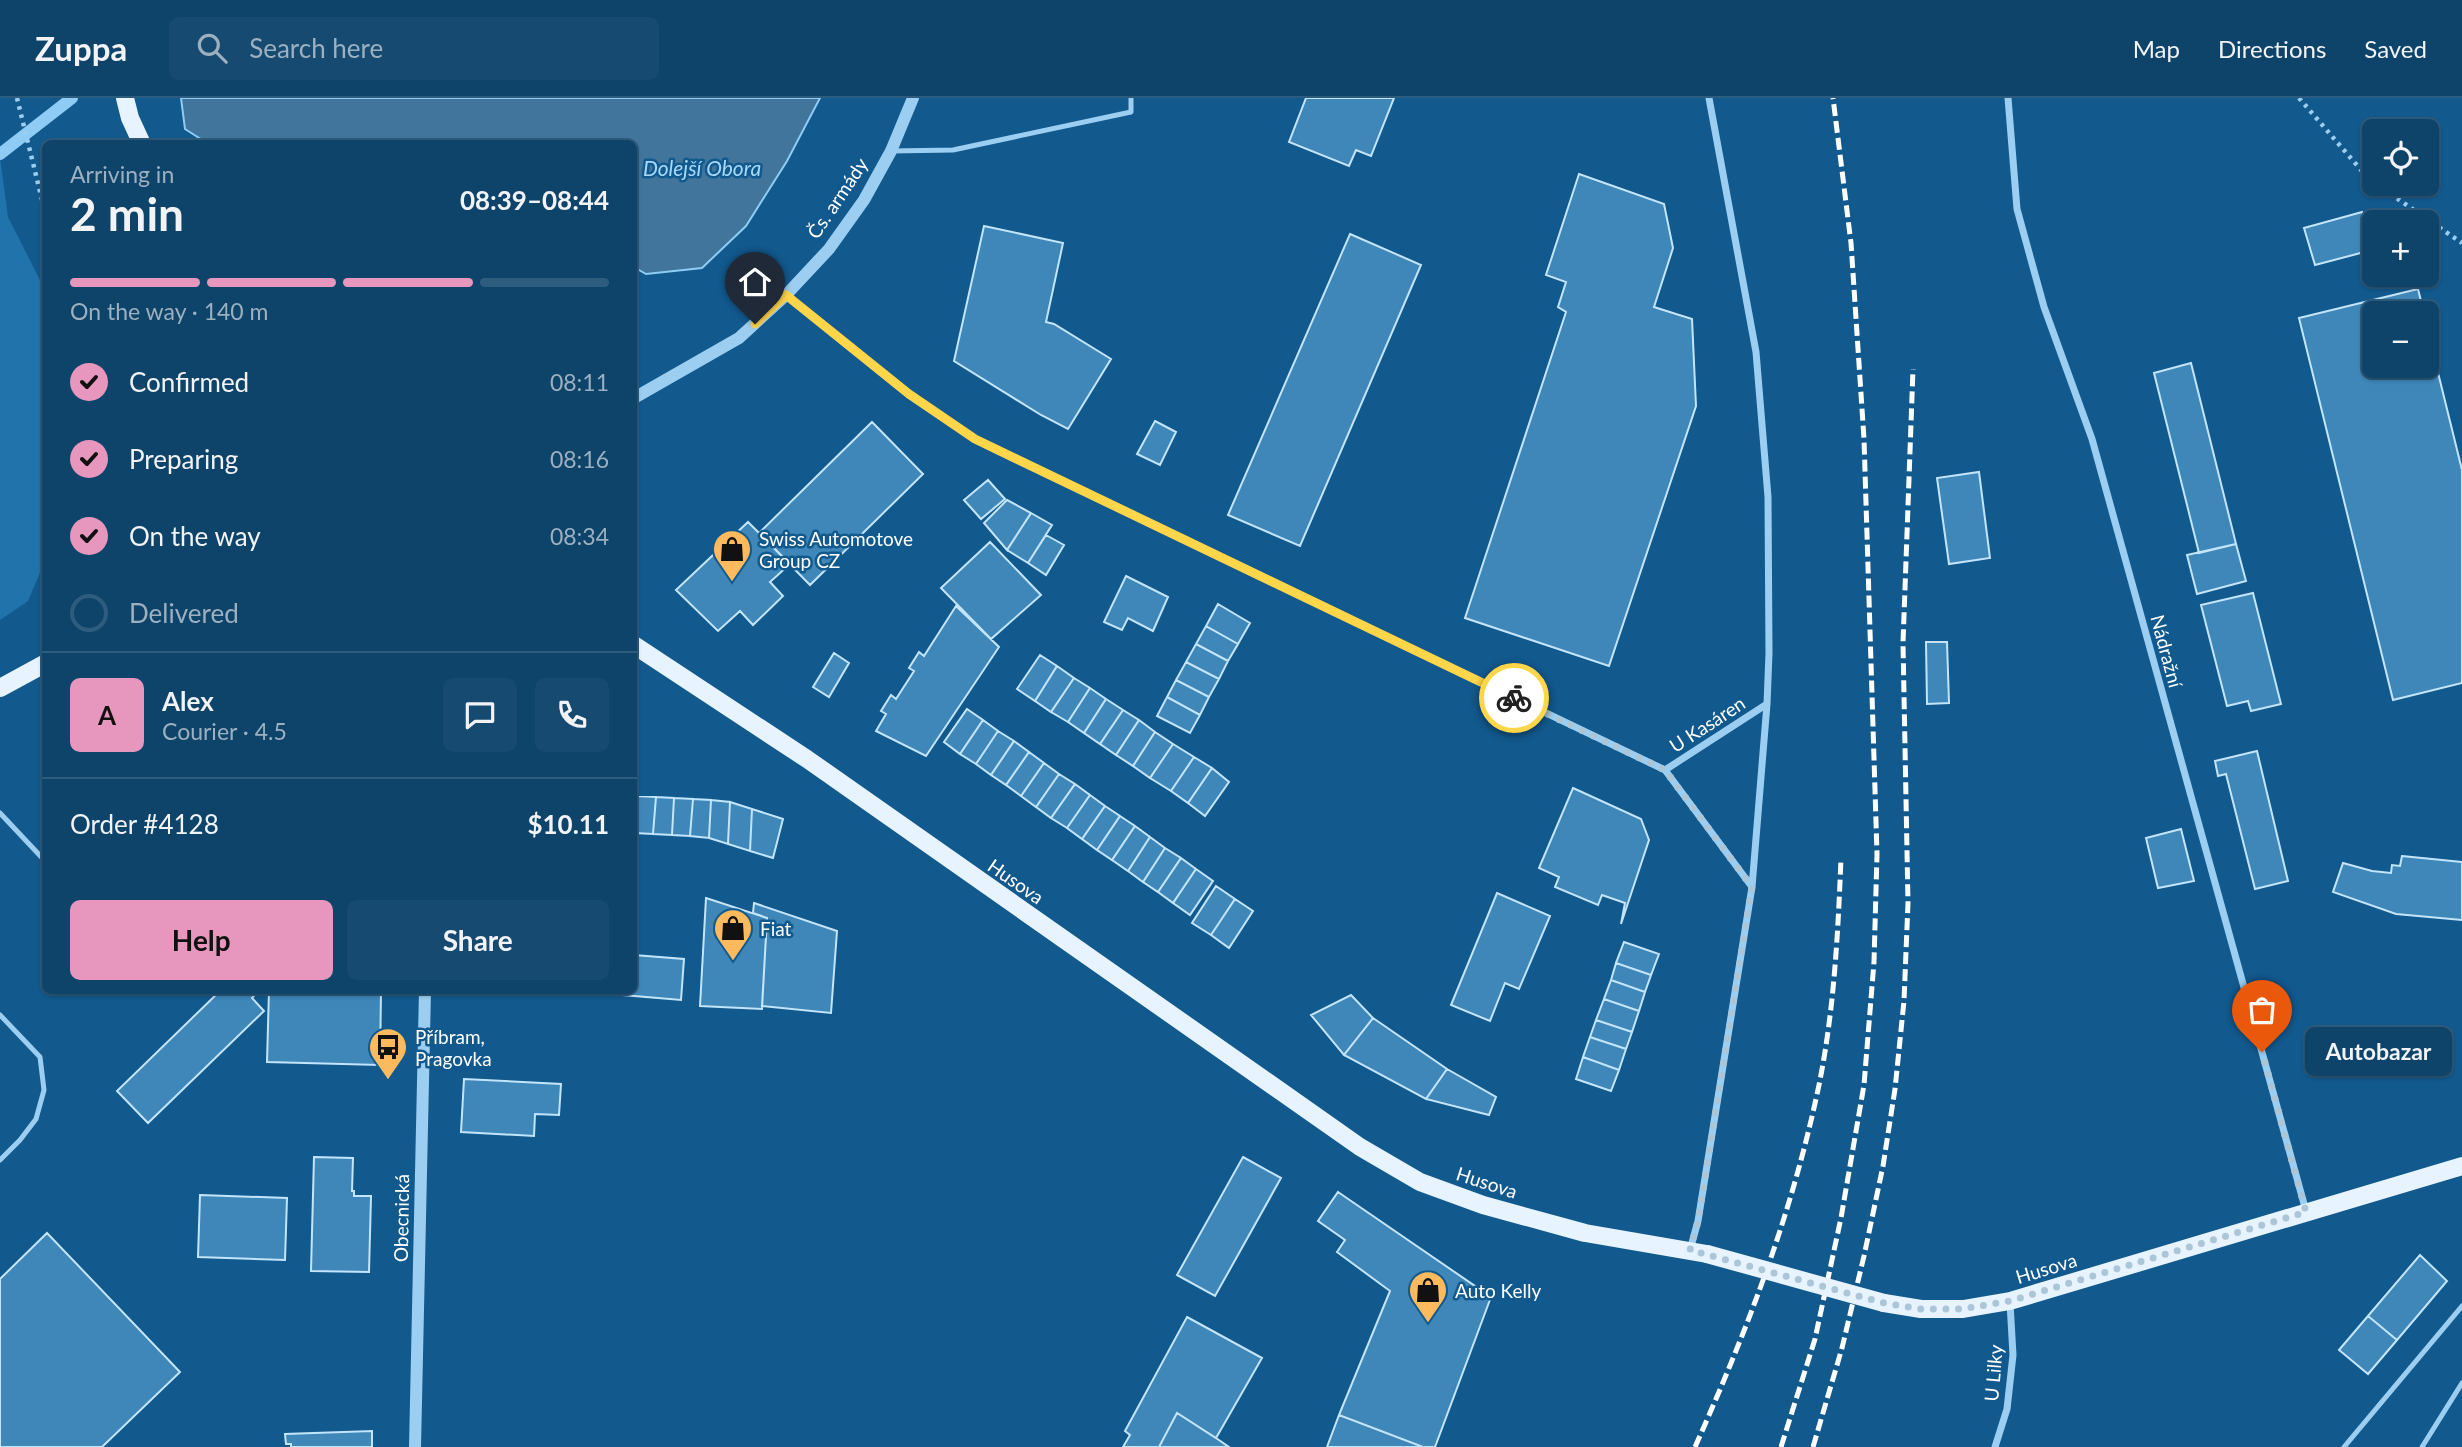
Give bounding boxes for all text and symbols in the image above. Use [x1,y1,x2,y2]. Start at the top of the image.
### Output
search box [169,17,659,80]
text: Zuppa [35,28,127,68]
icon: search [193,29,231,67]
text: Search here [249,32,383,64]
text: Map [2133,34,2180,63]
text: Directions [2218,34,2326,63]
text: Saved [2364,34,2427,63]
map controls [2362,119,2439,378]
button: locate [2362,119,2439,196]
street label: Čs. armády [802,153,872,243]
water label: Dolejší Obora [643,155,761,180]
text: Arriving in [70,160,174,188]
text: 08:39–08:44 [460,184,609,216]
text: 2 min [70,186,184,241]
button: + [2362,210,2439,287]
pin [725,252,785,324]
icon: home [736,263,774,301]
text: On the way · 140 m [70,297,269,325]
button: − [2362,301,2439,378]
icon: check [70,363,108,401]
text: Confirmed [129,366,249,398]
text: 08:11 [550,368,609,396]
icon: check [70,440,108,478]
text: Preparing [129,443,238,475]
text: 08:16 [550,445,609,473]
icon: check [70,517,108,555]
text: On the way [129,520,261,552]
text: 08:34 [550,522,609,550]
place label: Swiss Automotove Group CZ [759,527,913,572]
shop icon: Swiss Automotove Group CZ [711,528,753,583]
text: Delivered [129,597,239,629]
street label: Nádražní [2146,612,2188,691]
courier [1479,663,1549,733]
button: chat [443,678,517,752]
button: phone [535,678,609,752]
icon: bike [1495,679,1533,717]
text: Alex [162,685,214,717]
street label: U Kasáren [1665,691,1749,757]
text: A [98,699,116,731]
text: Courier · 4.5 [162,717,287,745]
text: Order #4128 [70,808,219,840]
text: $10.11 [527,808,609,840]
street label: Husova [984,854,1048,908]
button: Help [70,900,333,980]
button: Share [347,900,609,980]
shop icon: Fiat [712,907,754,962]
place label: Fiat [760,917,792,940]
pin [2232,980,2292,1052]
icon: bag [2243,991,2281,1029]
place label: Příbram, Pragovka [415,1025,492,1070]
bus stop icon: Příbram, Pragovka [367,1026,409,1081]
callout: Autobazar [2304,1028,2451,1076]
text: Autobazar [2326,1037,2431,1065]
street label: Husova [1454,1161,1520,1203]
street label: Obecnická [389,1174,413,1262]
street label: Husova [2013,1248,2079,1288]
shop icon: Auto Kelly [1407,1269,1449,1324]
place label: Auto Kelly [1455,1279,1541,1302]
street label: U Lilky [1979,1343,2007,1402]

